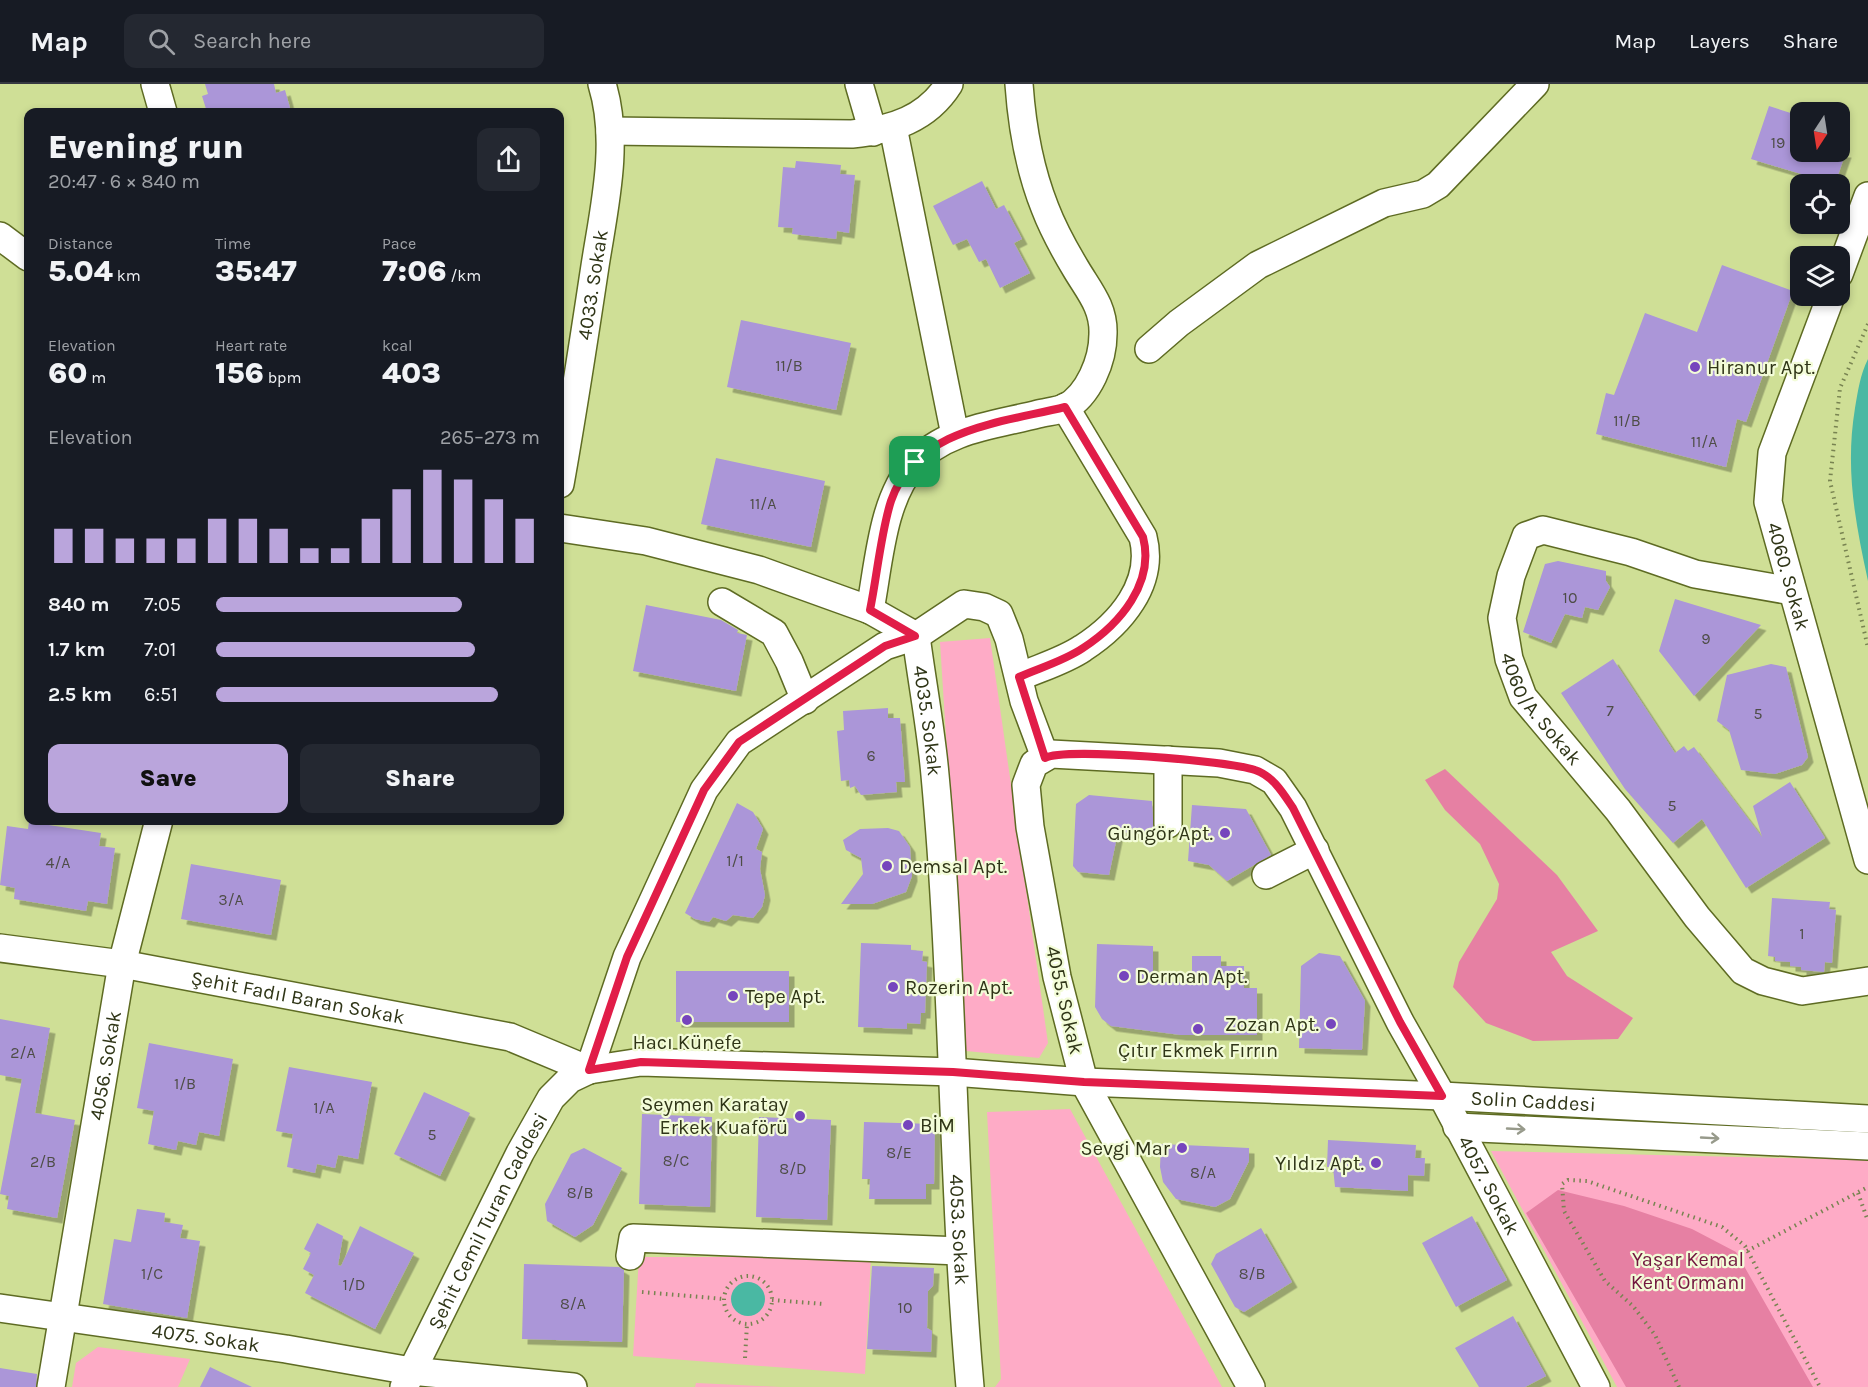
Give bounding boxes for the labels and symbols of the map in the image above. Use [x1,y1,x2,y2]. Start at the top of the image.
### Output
north arrow [1790,102,1850,162]
house number: 19 [1771,133,1785,152]
street label: 4033. Sokak [573,228,613,342]
house number: 11/B [775,356,803,375]
place label: Hiranur Apt. [1707,356,1815,379]
marker: Hiranur Apt. [1688,360,1702,374]
house number: 11/B [1613,411,1641,430]
house number: 11/A [1691,432,1717,451]
pin [889,436,940,487]
house number: 11/A [750,494,776,513]
street label: 4060. Sokak [1762,520,1814,633]
house number: 10 [1563,588,1577,607]
house number: 9 [1701,629,1711,648]
street label: 4060/A. Sokak [1496,651,1586,770]
street label: 4035. Sokak [908,664,946,777]
house number: 7 [1606,701,1614,720]
house number: 5 [1753,704,1763,723]
house number: 6 [866,746,876,765]
house number: 5 [1667,796,1677,815]
place label: Güngör Apt. [1107,822,1213,845]
marker: Güngör Apt. [1218,826,1232,840]
house number: 1/1 [726,851,744,870]
house number: 4/A [45,853,71,872]
place label: Demsal Apt. [899,855,1007,878]
marker: Demsal Apt. [880,859,894,873]
house number: 3/A [218,890,244,909]
house number: 1 [1799,924,1805,943]
street label: 4055. Sokak [1041,944,1088,1057]
place label: Derman Apt. [1136,965,1248,988]
street label: Şehit Fadıl Baran Sokak [189,966,407,1029]
marker: Derman Apt. [1117,969,1131,983]
place label: Rozerin Apt. [905,976,1012,999]
marker: Rozerin Apt. [886,980,900,994]
place label: Tepe Apt. [745,985,825,1008]
marker: Tepe Apt. [726,989,740,1003]
street label: 4056. Sokak [85,1009,126,1122]
marker: Hacı Künefe [680,1013,694,1027]
place label: Zozan Apt. [1225,1013,1319,1036]
marker: Zozan Apt. [1324,1017,1338,1031]
marker: Çıtır Ekmek Fırrın [1191,1022,1205,1036]
place label: Hacı Künefe [632,1031,742,1054]
place label: Çıtır Ekmek Fırrın [1118,1039,1278,1062]
house number: 2/A [10,1043,36,1062]
house number: 1/B [174,1074,196,1093]
street label: Solin Caddesi [1470,1087,1596,1116]
place label: Seymen Karatay Erkek Kuaförü [641,1093,788,1139]
house number: 1/A [313,1098,335,1117]
street label: Şehit Cemil Turan Caddesi [423,1109,552,1333]
marker: Seymen Karatay Erkek Kuaförü [793,1109,807,1123]
place label: BİM [920,1114,955,1137]
marker: BİM [901,1118,915,1132]
one-way arrow [1505,1124,1525,1135]
house number: 5 [427,1125,437,1144]
street label: 4057. Sokak [1453,1132,1524,1239]
one-way arrow [1700,1133,1720,1144]
place label: Sevgi Mar [1081,1137,1171,1160]
marker: Sevgi Mar [1175,1141,1189,1155]
house number: 8/E [886,1143,912,1162]
house number: 8/C [663,1151,689,1170]
house number: 2/B [30,1152,56,1171]
place label: Yıldız Apt. [1275,1152,1364,1175]
marker: Yıldız Apt. [1369,1156,1383,1170]
house number: 8/D [779,1159,807,1178]
house number: 8/A [1190,1163,1216,1182]
street label: 4053. Sokak [945,1174,973,1286]
house number: 8/B [567,1183,593,1202]
park label: Yaşar Kemal Kent Ormanı [1631,1248,1745,1294]
house number: 1/C [141,1264,163,1283]
house number: 8/B [1239,1264,1265,1283]
house number: 1/D [343,1275,365,1294]
house number: 8/A [560,1294,586,1313]
house number: 10 [898,1298,912,1317]
street label: 4075. Sokak [150,1319,261,1357]

